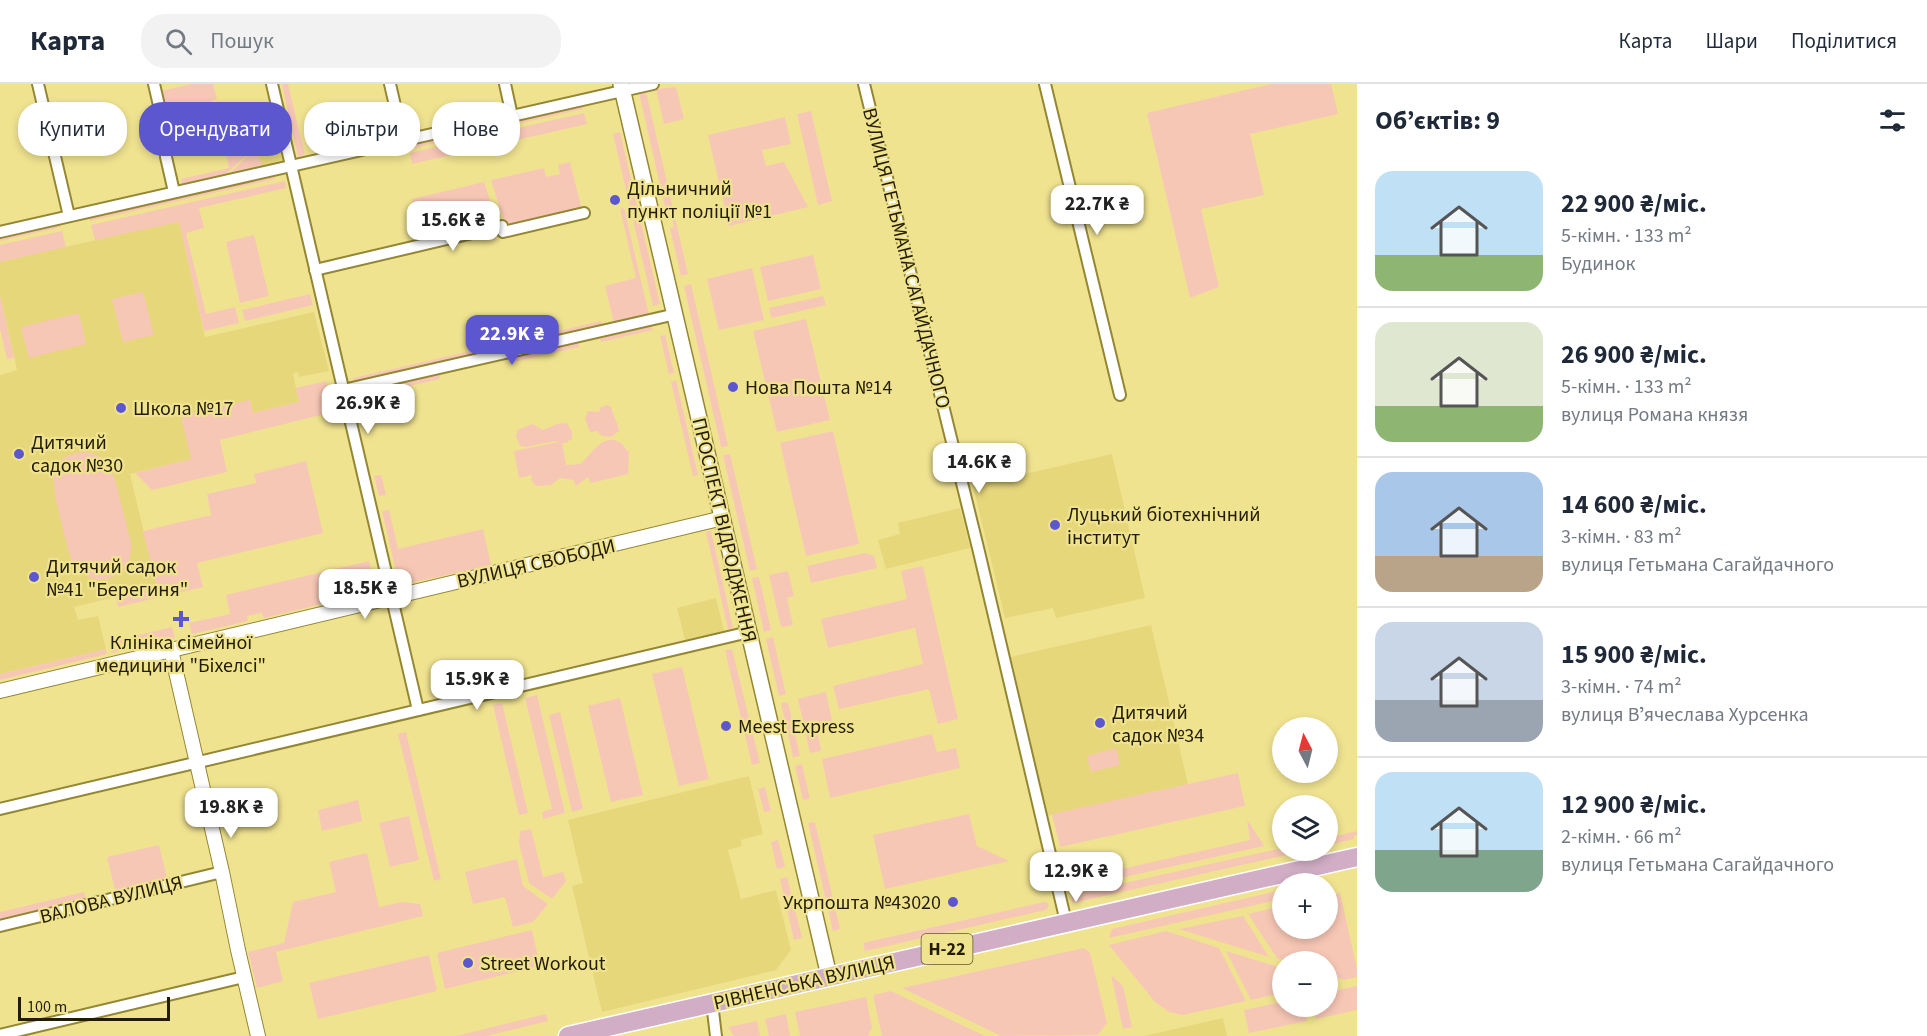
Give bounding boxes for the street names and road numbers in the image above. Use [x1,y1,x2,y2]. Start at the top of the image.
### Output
street label: ВУЛИЦЯ ГЕТЬМАНА САГАЙДАЧНОГО [855,105,957,412]
street label: ПРОСПЕКТ ВІДРОДЖЕННЯ [685,415,764,645]
street label: ВУЛИЦЯ СВОБОДИ [454,532,618,596]
street label: ВАЛОВА ВУЛИЦЯ [37,869,186,931]
road number: Н-22 [922,934,972,964]
street label: РІВНЕНСЬКА ВУЛИЦЯ [711,948,898,1017]

